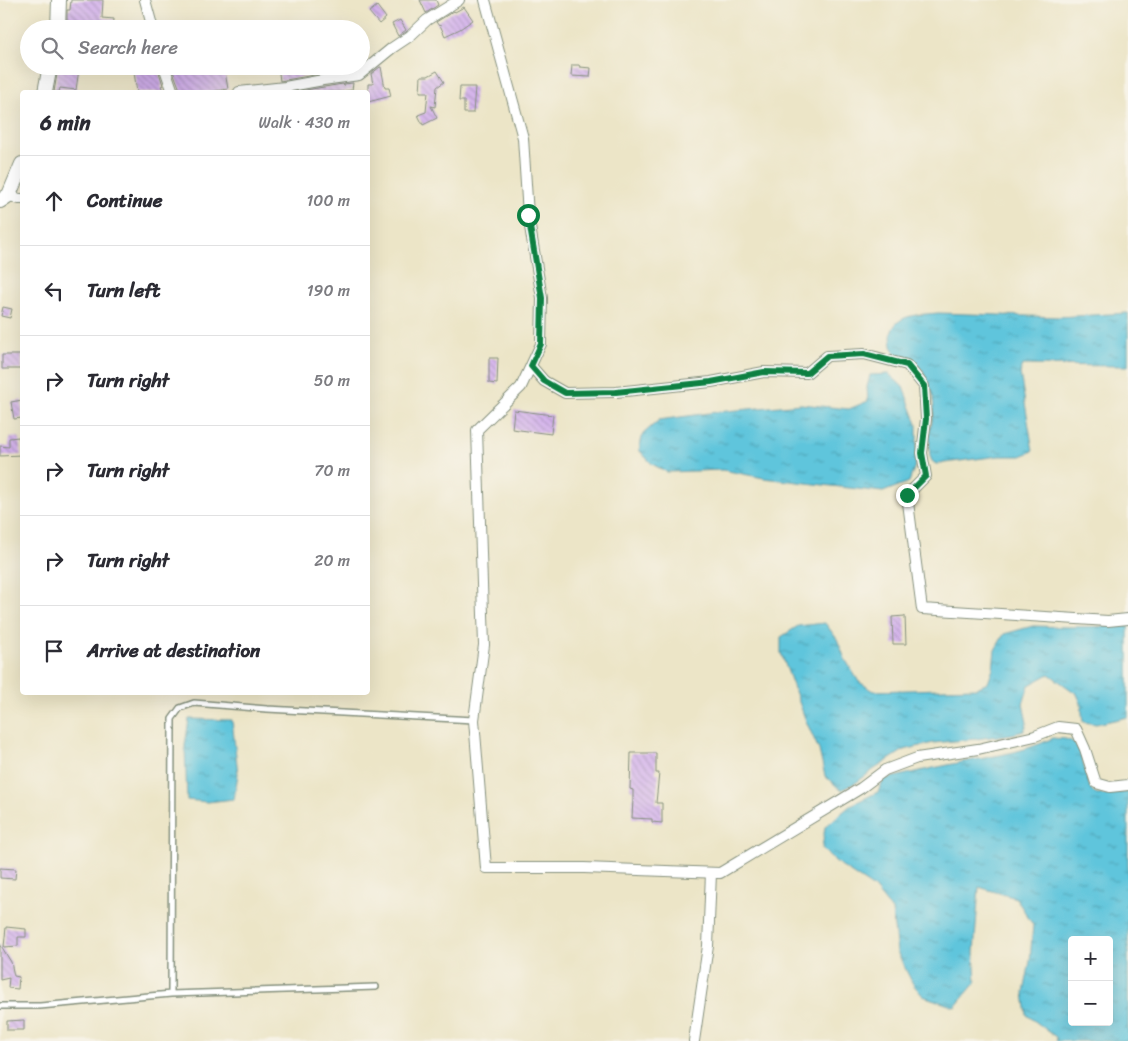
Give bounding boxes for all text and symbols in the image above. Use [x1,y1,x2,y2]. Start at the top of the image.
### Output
search box [20,20,370,75]
text: Search here [78,31,178,64]
icon: search [38,34,66,62]
text: 6 min [40,104,91,142]
text: Walk · 430 m [259,108,350,137]
text: Continue [87,184,163,217]
text: 100 m [306,186,350,215]
icon: ahead [40,187,68,215]
route start [517,204,540,227]
text: Turn left [87,274,160,307]
text: 190 m [307,276,350,305]
icon: left [40,277,68,305]
text: Turn right [87,364,169,397]
text: 50 m [314,366,350,395]
icon: right [40,367,68,395]
text: Turn right [87,454,169,487]
text: 70 m [314,456,350,485]
icon: right [40,457,68,485]
route end [896,484,919,507]
text: Turn right [87,544,169,577]
text: 20 m [314,546,350,575]
icon: right [40,547,68,575]
text: Arrive at destination [87,634,260,667]
icon: arrive [40,637,68,665]
map controls [1068,936,1113,1026]
button: + [1068,936,1113,981]
button: − [1068,981,1113,1026]

